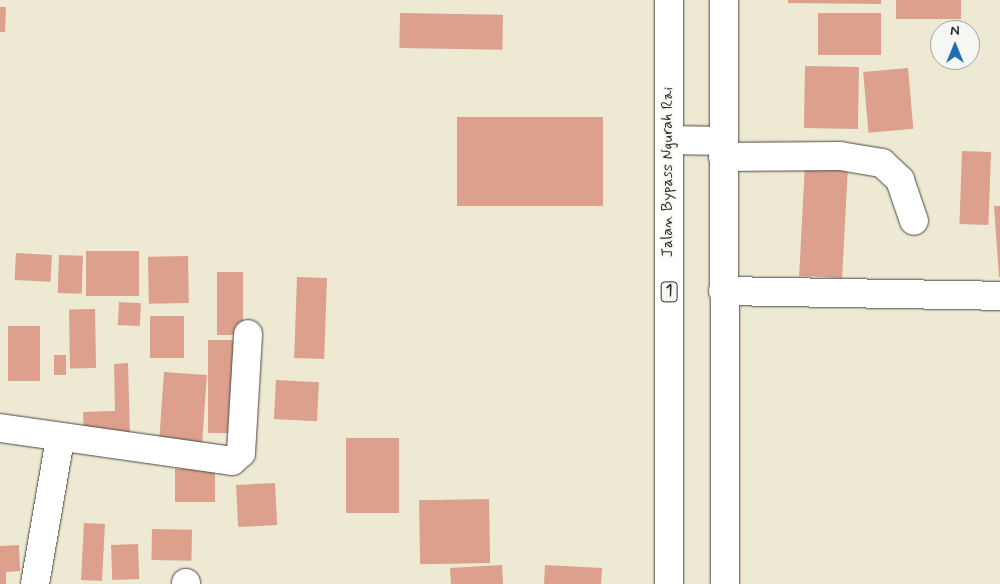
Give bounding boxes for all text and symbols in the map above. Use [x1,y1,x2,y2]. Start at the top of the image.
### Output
north arrow [930,20,980,70]
text: N [950,22,960,40]
street label: Jalan Bypass Ngurah Rai [658,86,678,258]
road number: 1 [660,280,678,304]

